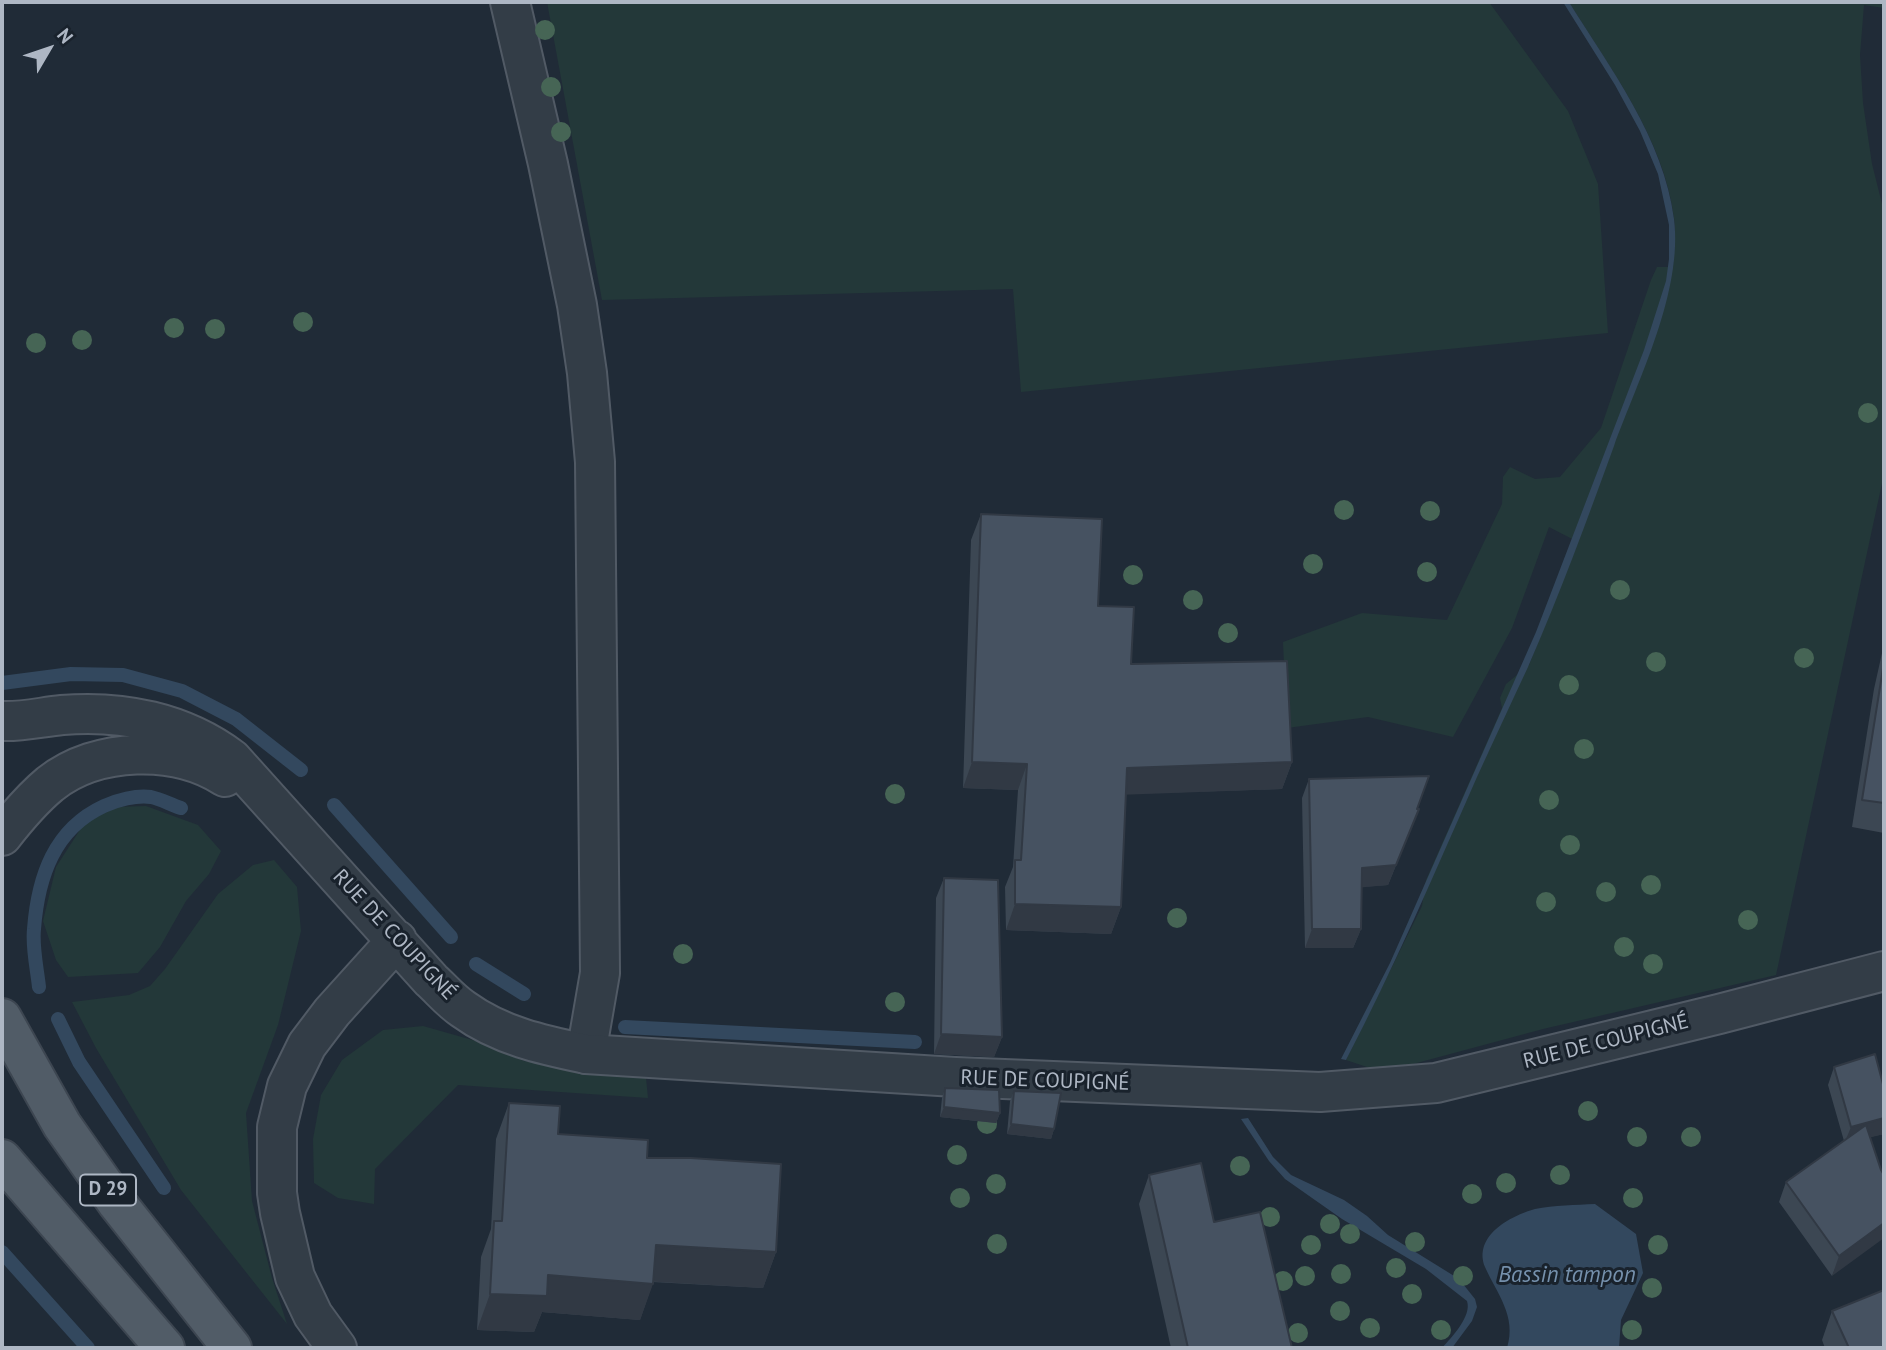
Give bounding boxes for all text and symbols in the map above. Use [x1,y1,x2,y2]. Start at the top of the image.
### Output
north arrow [14,14,84,84]
text: N [52,23,79,48]
street label: RUE DE COUPIGNÉ [327,865,461,1005]
street label: RUE DE COUPIGNÉ [1521,1009,1691,1075]
street label: RUE DE COUPIGNÉ [960,1065,1130,1097]
road number: D 29 [80,1174,136,1206]
water label: Bassin tampon [1498,1261,1636,1289]

